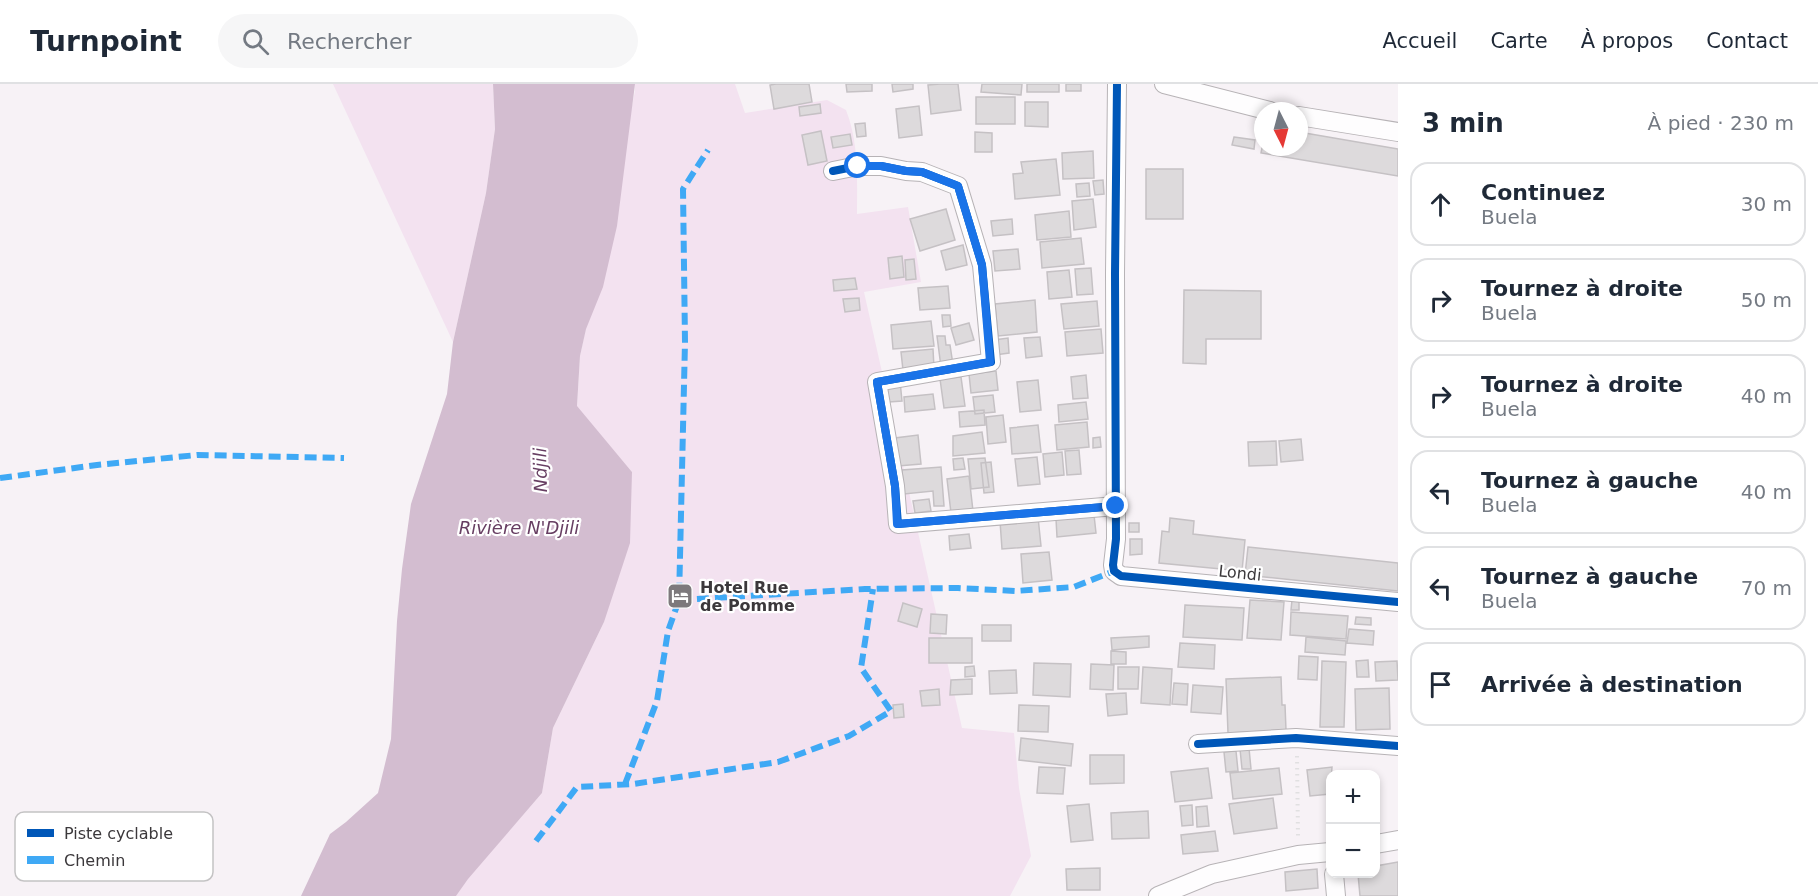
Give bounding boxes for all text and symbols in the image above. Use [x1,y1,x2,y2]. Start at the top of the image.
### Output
search box [218,14,638,68]
text: Turnpoint [30,25,182,58]
icon: search [239,25,272,58]
text: Rechercher [287,29,412,54]
text: Accueil [1382,29,1457,53]
text: Carte [1490,29,1548,53]
text: À propos [1581,29,1673,53]
text: Contact [1706,29,1788,53]
north arrow [1254,102,1308,156]
text: 3 min [1422,108,1504,138]
text: À pied · 230 m [1648,111,1794,135]
route start [844,152,870,178]
text: Continuez [1481,180,1605,205]
icon: ahead [1424,188,1457,221]
text: 30 m [1741,192,1792,216]
text: Buela [1481,205,1538,229]
text: Tournez à droite [1481,276,1683,301]
icon: right [1424,284,1457,317]
text: 50 m [1741,288,1792,312]
text: Buela [1481,301,1538,325]
text: Tournez à droite [1481,372,1683,397]
icon: right [1424,380,1457,413]
text: 40 m [1741,384,1792,408]
text: Buela [1481,397,1538,421]
water label: Ndjili [529,447,551,493]
text: Tournez à gauche [1481,468,1698,493]
icon: left [1424,476,1457,509]
text: 40 m [1741,480,1792,504]
route end [1102,492,1128,518]
text: Buela [1481,493,1538,517]
water label: Rivière N'Djili [459,517,579,538]
street label: Londi [1218,561,1262,585]
text: Tournez à gauche [1481,564,1698,589]
icon: left [1424,572,1457,605]
text: 70 m [1741,576,1792,600]
place label: Hotel Rue de Pomme [700,578,795,615]
hotel icon: Hotel Rue de Pomme [665,581,695,611]
text: Buela [1481,589,1538,613]
icon: arrive [1424,668,1457,701]
text: Arrivée à destination [1481,672,1743,697]
map controls [1326,770,1380,878]
button: + [1326,770,1380,824]
legend [15,812,213,881]
text: Piste cyclable [64,824,173,843]
button: − [1326,824,1380,878]
text: Chemin [64,851,125,870]

